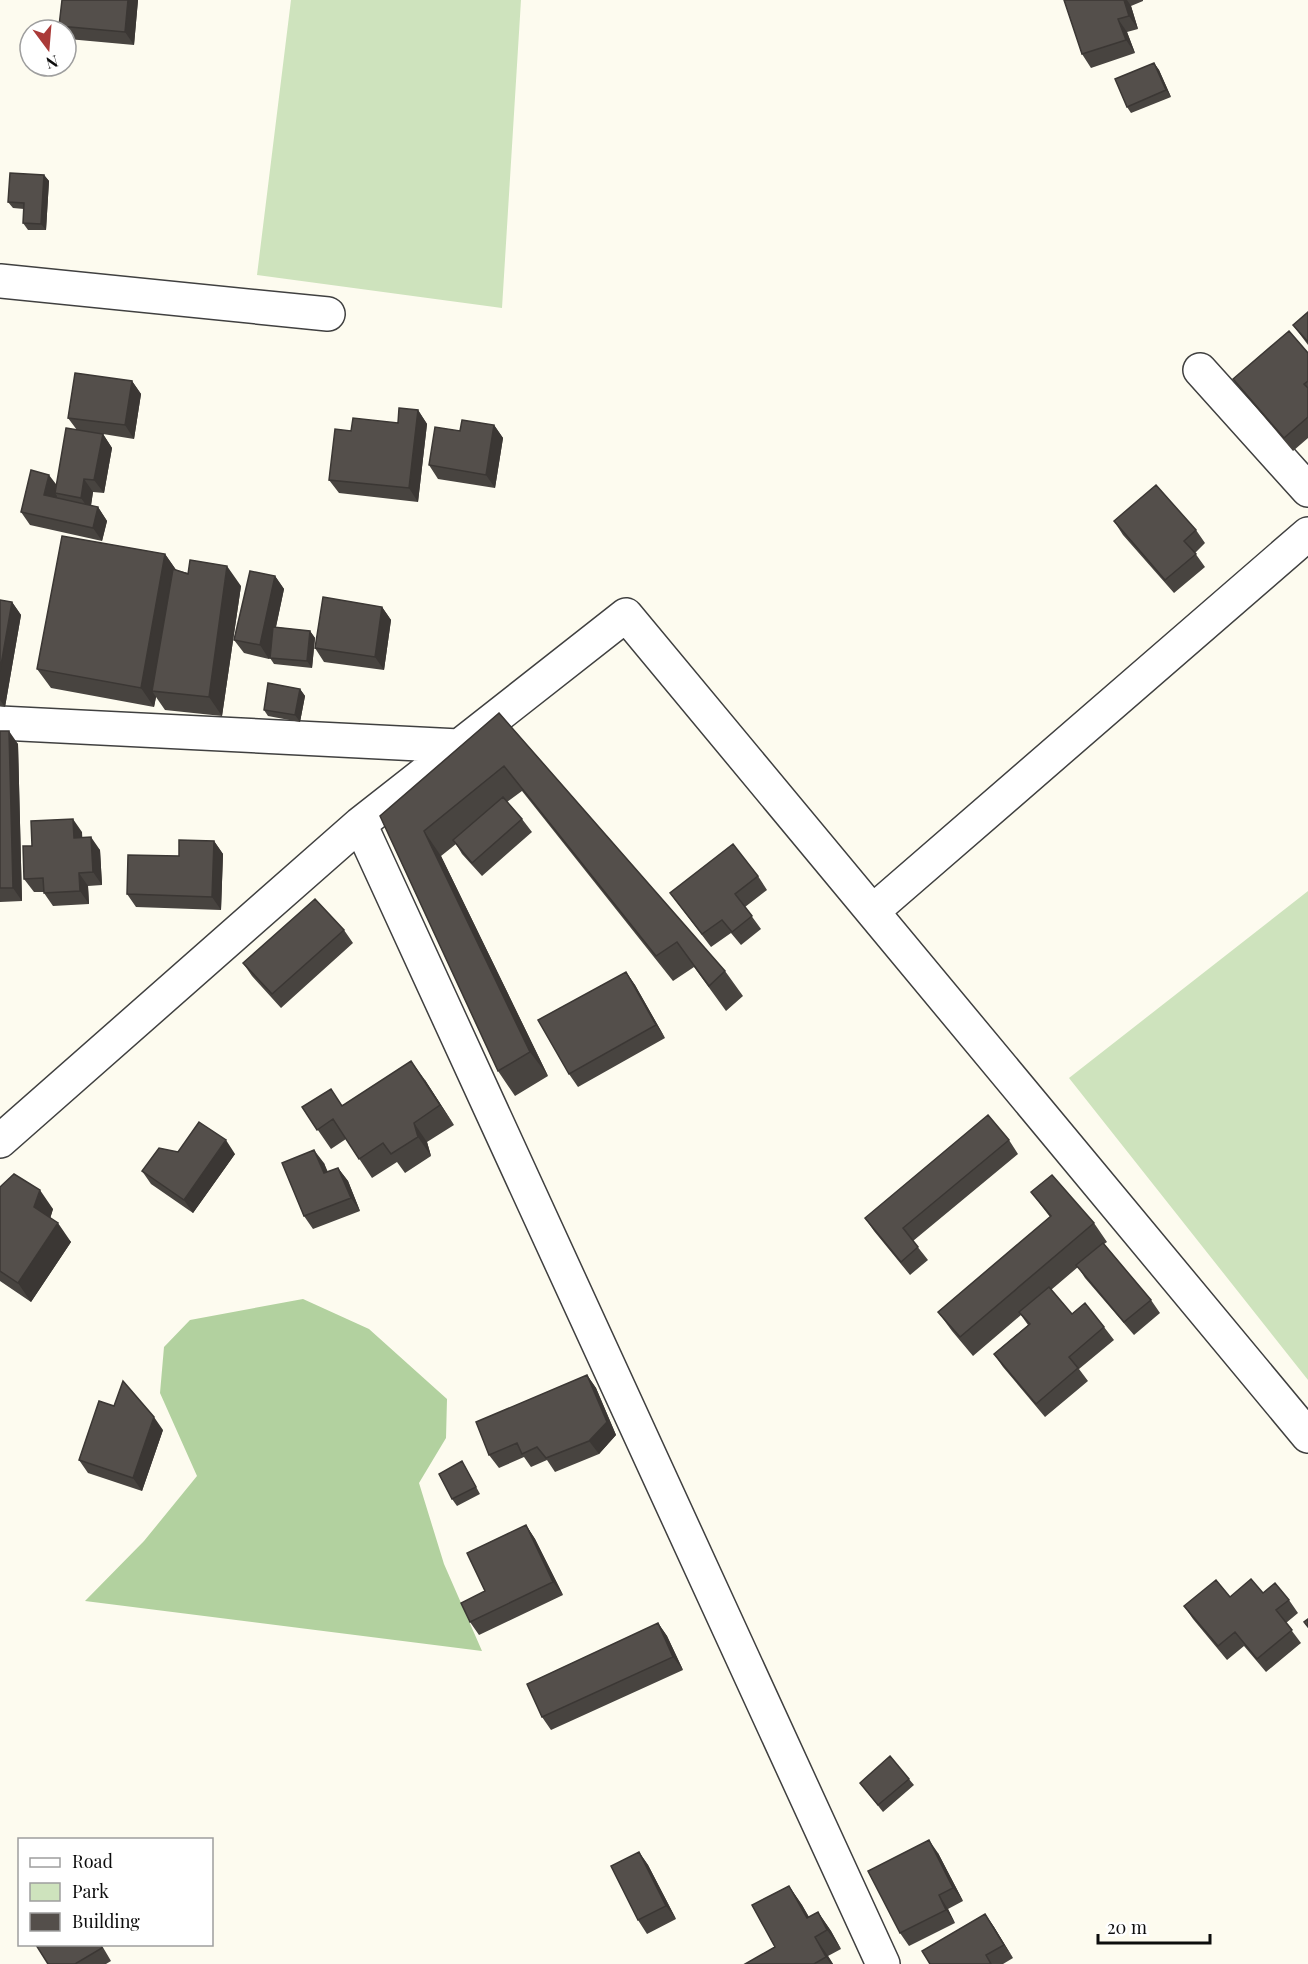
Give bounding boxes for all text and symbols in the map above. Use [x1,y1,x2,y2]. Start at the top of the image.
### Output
north arrow [18,18,78,78]
text: N [43,51,61,75]
legend [18,1838,213,1946]
text: Road [72,1849,113,1873]
text: Park [72,1879,109,1903]
scale bar [1098,1907,1210,1945]
text: Building [72,1909,140,1933]
text: 20 m [1107,1915,1147,1939]

